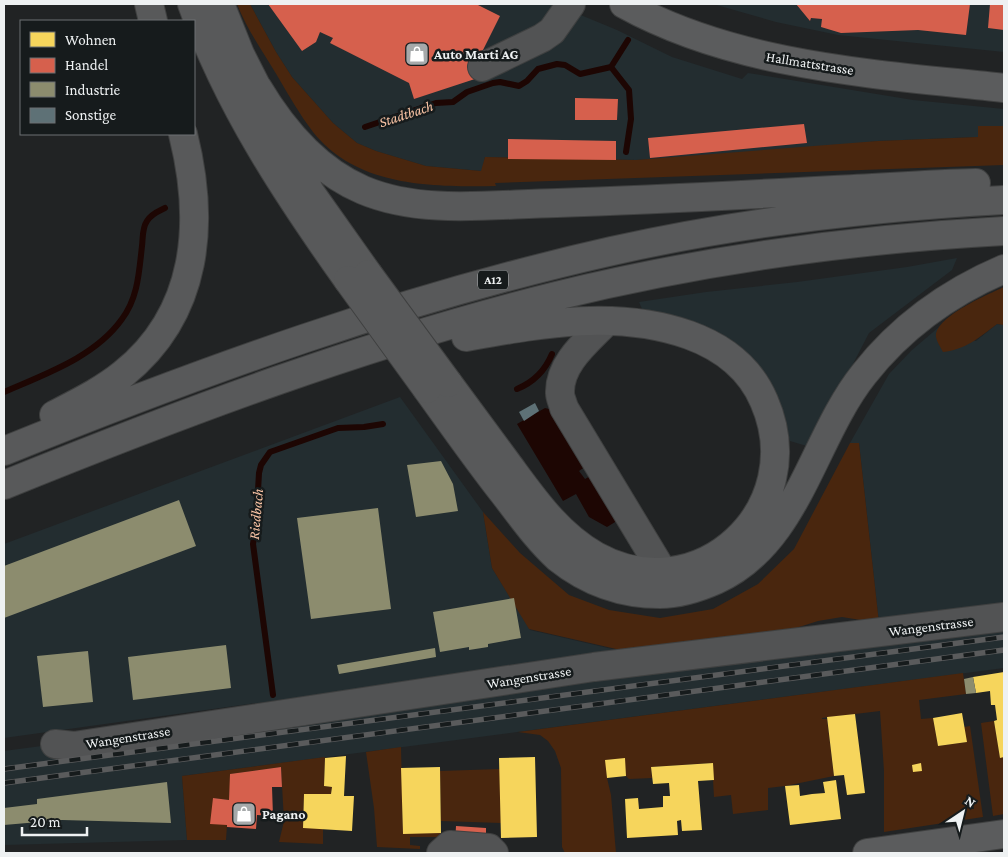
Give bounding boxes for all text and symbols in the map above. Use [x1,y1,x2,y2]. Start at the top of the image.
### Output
legend [20,20,195,135]
text: Wohnen [65,32,116,48]
shop icon: Auto Marti AG [404,41,430,67]
place label: Auto Marti AG [433,46,519,62]
street label: Hallmattstrasse [765,48,855,78]
text: Handel [65,57,108,73]
text: Industrie [65,82,121,98]
water label: Stadtbach [377,98,435,130]
text: Sonstige [65,107,116,124]
road number: A12 [478,270,508,290]
water label: Riedbach [246,488,266,540]
street label: Wangenstrasse [888,613,974,639]
street label: Wangenstrasse [486,662,572,692]
street label: Wangenstrasse [85,722,171,752]
north arrow [938,787,988,837]
text: N [962,792,979,811]
shop icon: Pagano [231,801,257,827]
scale bar [22,804,88,836]
place label: Pagano [262,806,306,822]
text: 20 m [30,814,61,830]

